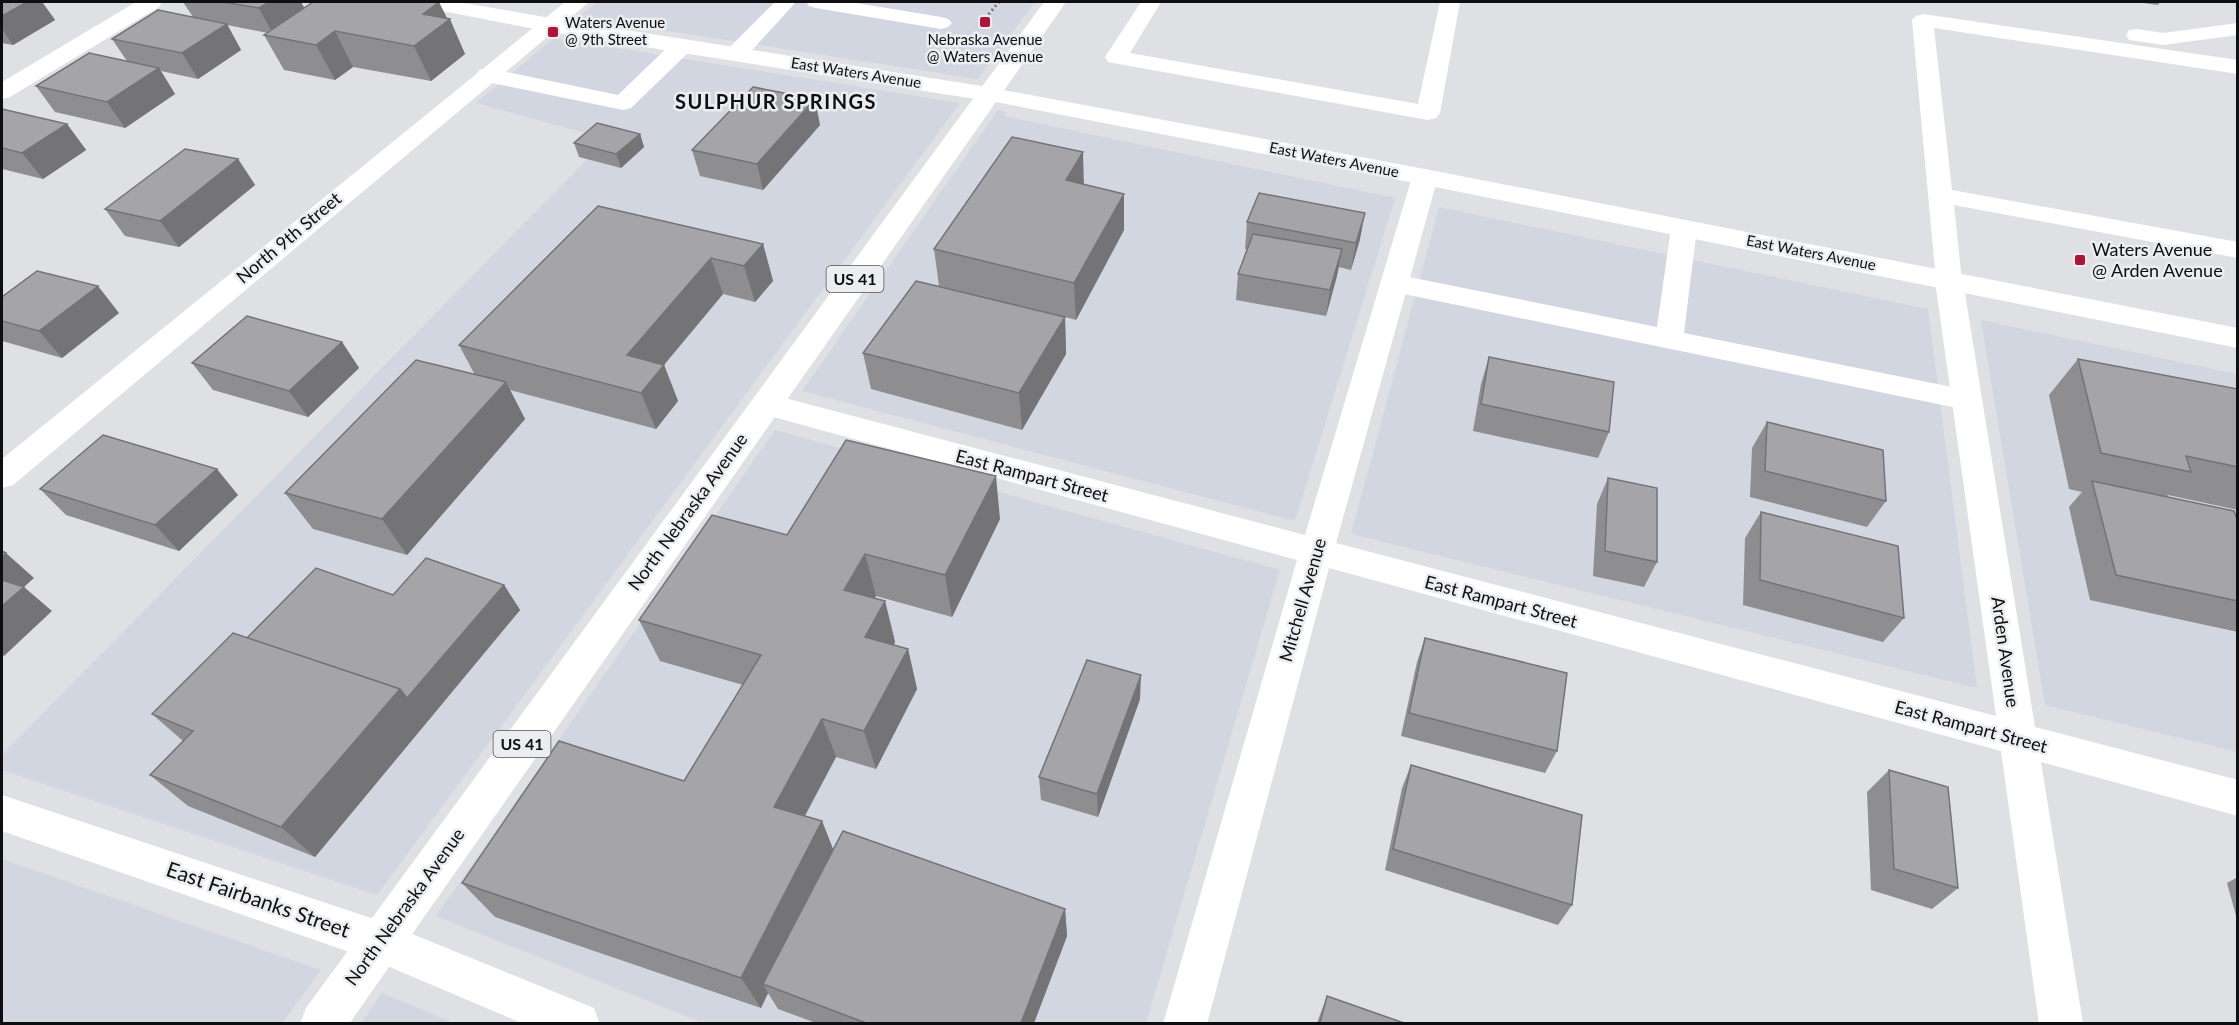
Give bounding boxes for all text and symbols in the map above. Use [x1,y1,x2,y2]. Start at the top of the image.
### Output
place label: Waters Avenue @ 9th Street [565,13,665,48]
marker: Nebraska Avenue @ Waters Avenue [978,15,992,29]
marker: Waters Avenue @ 9th Street [546,25,560,39]
place label: Nebraska Avenue @ Waters Avenue [927,30,1043,65]
street label: East Waters Avenue [790,53,923,91]
district label: SULPHUR SPRINGS [675,89,877,113]
street label: East Waters Avenue [1268,138,1401,180]
street label: North 9th Street [231,187,346,288]
street label: East Waters Avenue [1745,231,1878,273]
place label: Waters Avenue @ Arden Avenue [2092,238,2223,281]
marker: Waters Avenue @ Arden Avenue [2073,253,2087,267]
road number: US 41 [826,266,884,292]
street label: North Nebraska Avenue [623,428,752,594]
street label: East Rampart Street [954,444,1111,506]
street label: Mitchell Avenue [1274,535,1330,664]
street label: East Rampart Street [1423,570,1580,632]
street label: Arden Avenue [1987,595,2025,709]
street label: East Rampart Street [1893,695,2050,757]
road number: US 41 [494,731,550,757]
street label: North Nebraska Avenue [340,823,469,989]
street label: East Fairbanks Street [164,855,354,942]

